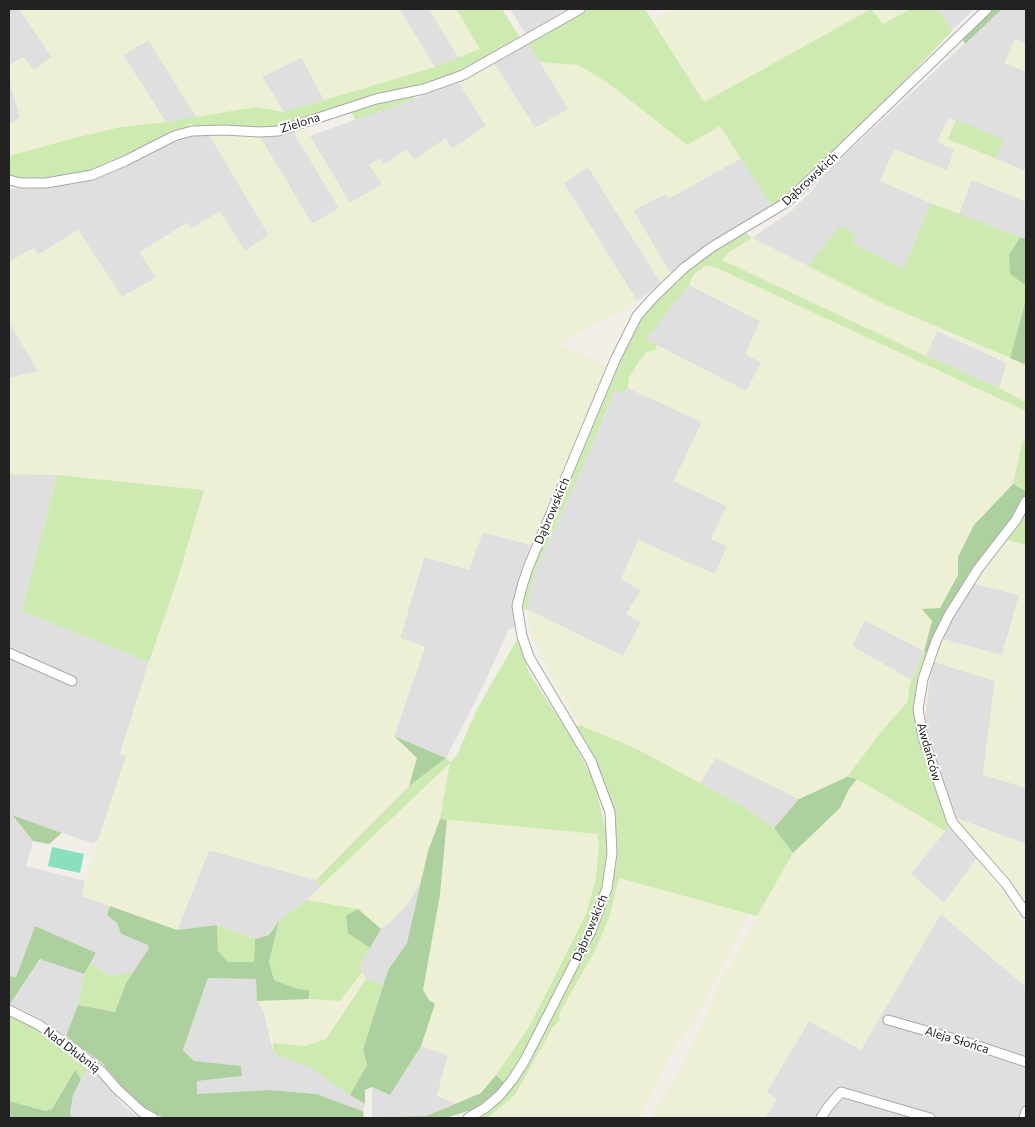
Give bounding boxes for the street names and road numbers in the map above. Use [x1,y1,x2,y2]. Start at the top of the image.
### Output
street label: Zielona [278,110,322,136]
street label: Dąbrowskich [779,149,841,209]
street label: Dąbrowskich [531,475,573,547]
street label: Awdańców [914,721,944,783]
street label: Dąbrowskich [569,892,611,964]
street label: Aleja Słońca [923,1023,991,1057]
street label: Nad Dłubnią [41,1024,103,1076]

